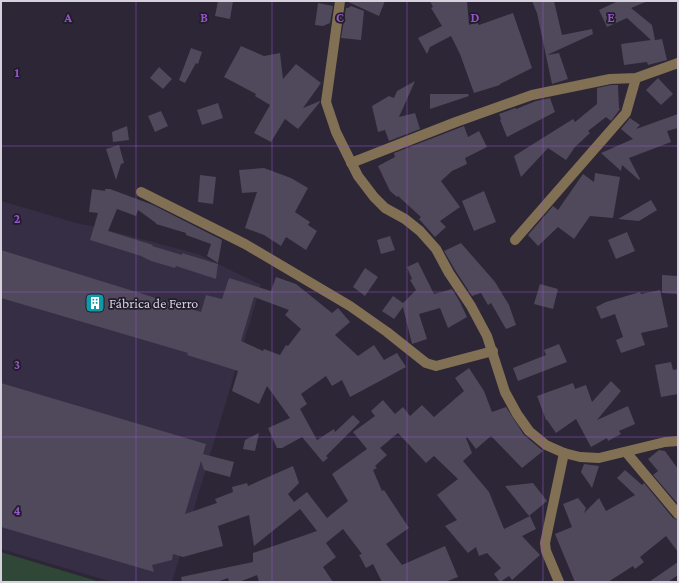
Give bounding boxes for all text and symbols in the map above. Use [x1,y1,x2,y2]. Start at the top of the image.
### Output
text: A [63,10,72,25]
text: B [200,10,208,25]
text: C [336,10,344,25]
text: D [471,10,480,25]
text: E [607,10,615,25]
text: 1 [15,65,20,80]
text: 2 [14,211,21,226]
building icon: Fábrica de Ferro [84,292,106,314]
place label: Fábrica de Ferro [109,295,198,311]
text: 3 [14,357,20,372]
text: 4 [13,503,21,518]

